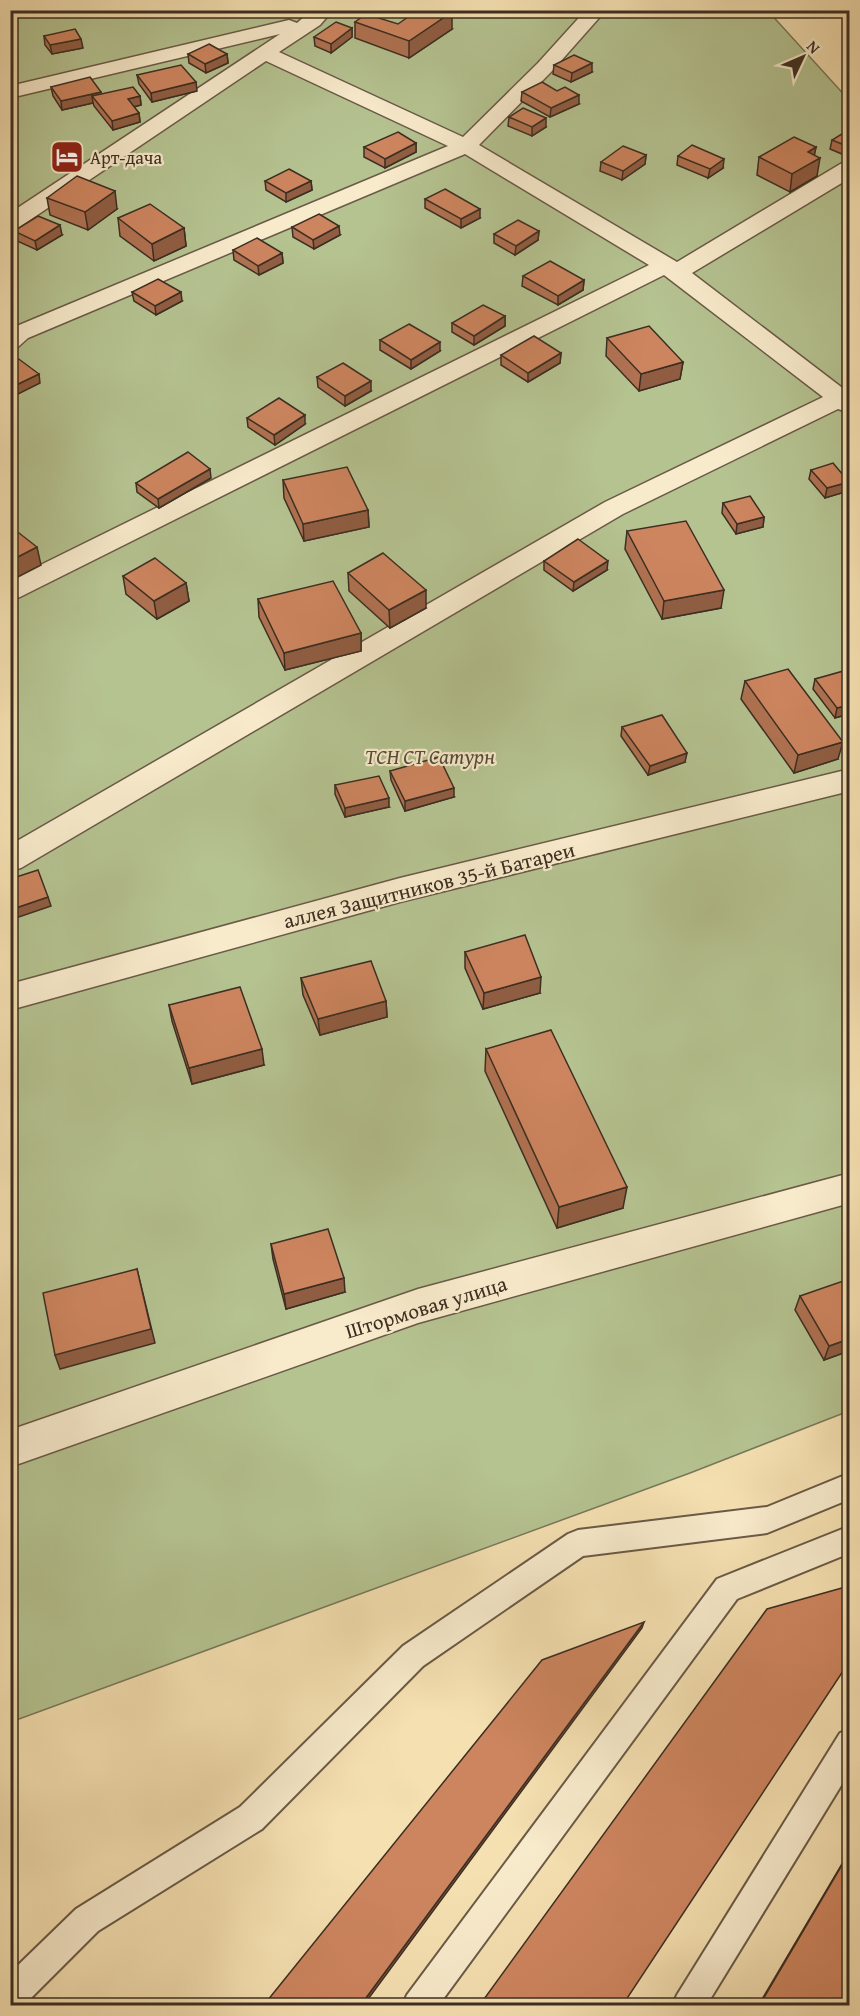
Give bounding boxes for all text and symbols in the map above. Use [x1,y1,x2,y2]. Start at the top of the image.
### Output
north arrow [773,27,833,87]
text: N [801,34,826,59]
hotel icon: Арт-дача [49,139,85,175]
place label: Арт-дача [90,144,162,171]
park label: ТСН СТ Сатурн [365,741,495,772]
street label: аллея Защитников 35-й Батареи [280,834,578,936]
street label: Штормовая улица [341,1268,511,1346]

